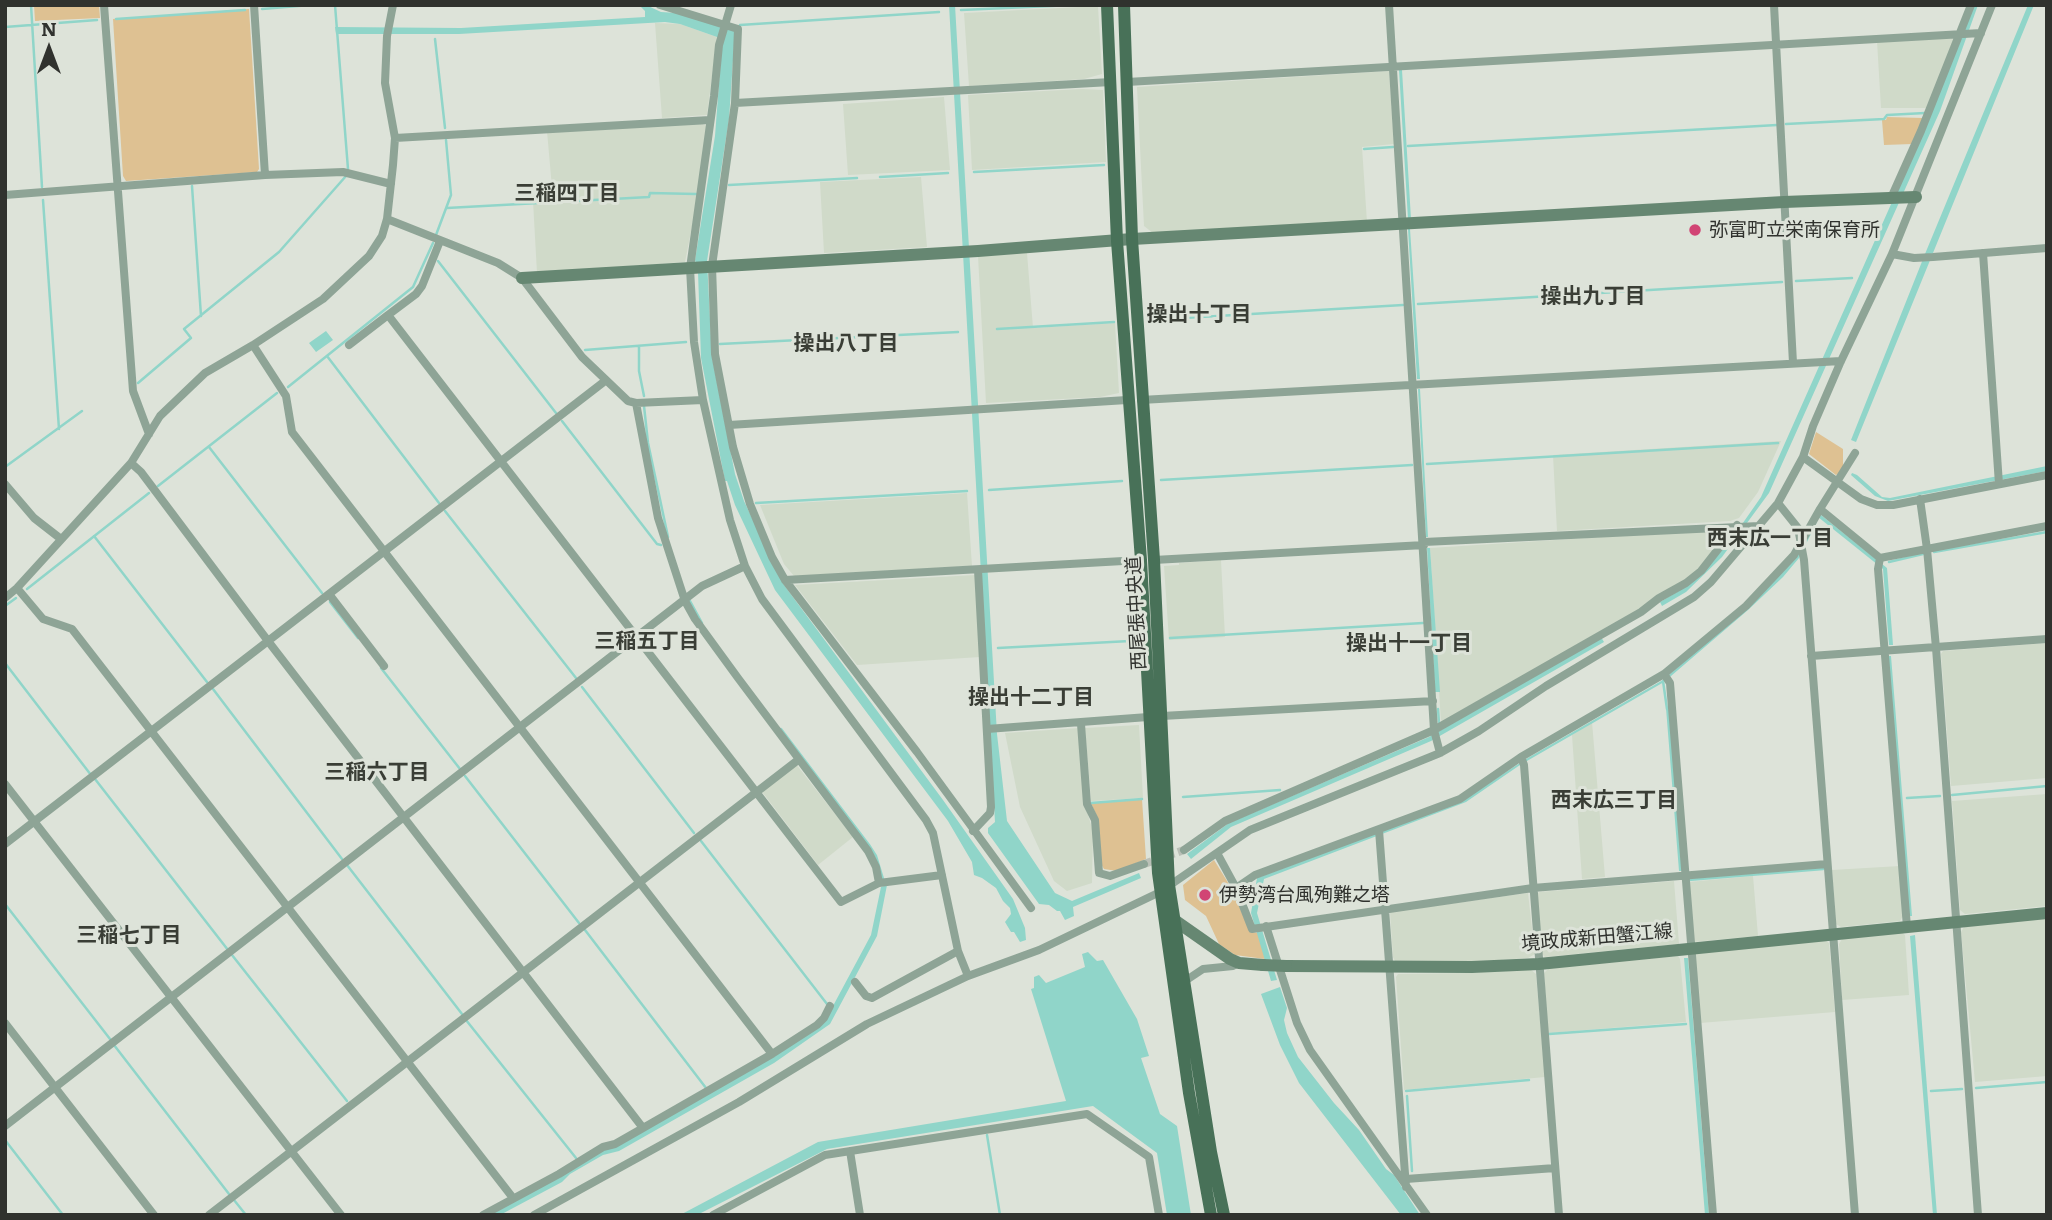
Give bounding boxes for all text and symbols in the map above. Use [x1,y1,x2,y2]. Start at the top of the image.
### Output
north arrow [14,14,84,84]
text: N [41,14,57,42]
district label: 三稲四丁目 [515,181,619,207]
place label: 弥富町立栄南保育所 [1709,219,1880,241]
marker: 弥富町立栄南保育所 [1687,222,1703,238]
district label: 操出九丁目 [1541,284,1645,310]
district label: 操出十丁目 [1147,302,1251,328]
district label: 操出八丁目 [794,331,898,357]
district label: 西末広一丁目 [1707,526,1833,552]
street label: 西尾張中央道 [1123,555,1151,671]
district label: 三稲五丁目 [595,629,699,655]
district label: 操出十一丁目 [1346,631,1472,657]
district label: 操出十二丁目 [968,685,1094,711]
district label: 三稲六丁目 [325,760,429,786]
district label: 西末広三丁目 [1551,788,1677,814]
place label: 伊勢湾台風殉難之塔 [1219,884,1390,906]
marker: 伊勢湾台風殉難之塔 [1197,887,1213,903]
street label: 境政成新田蟹江線 [1520,920,1674,956]
district label: 三稲七丁目 [77,923,181,949]

